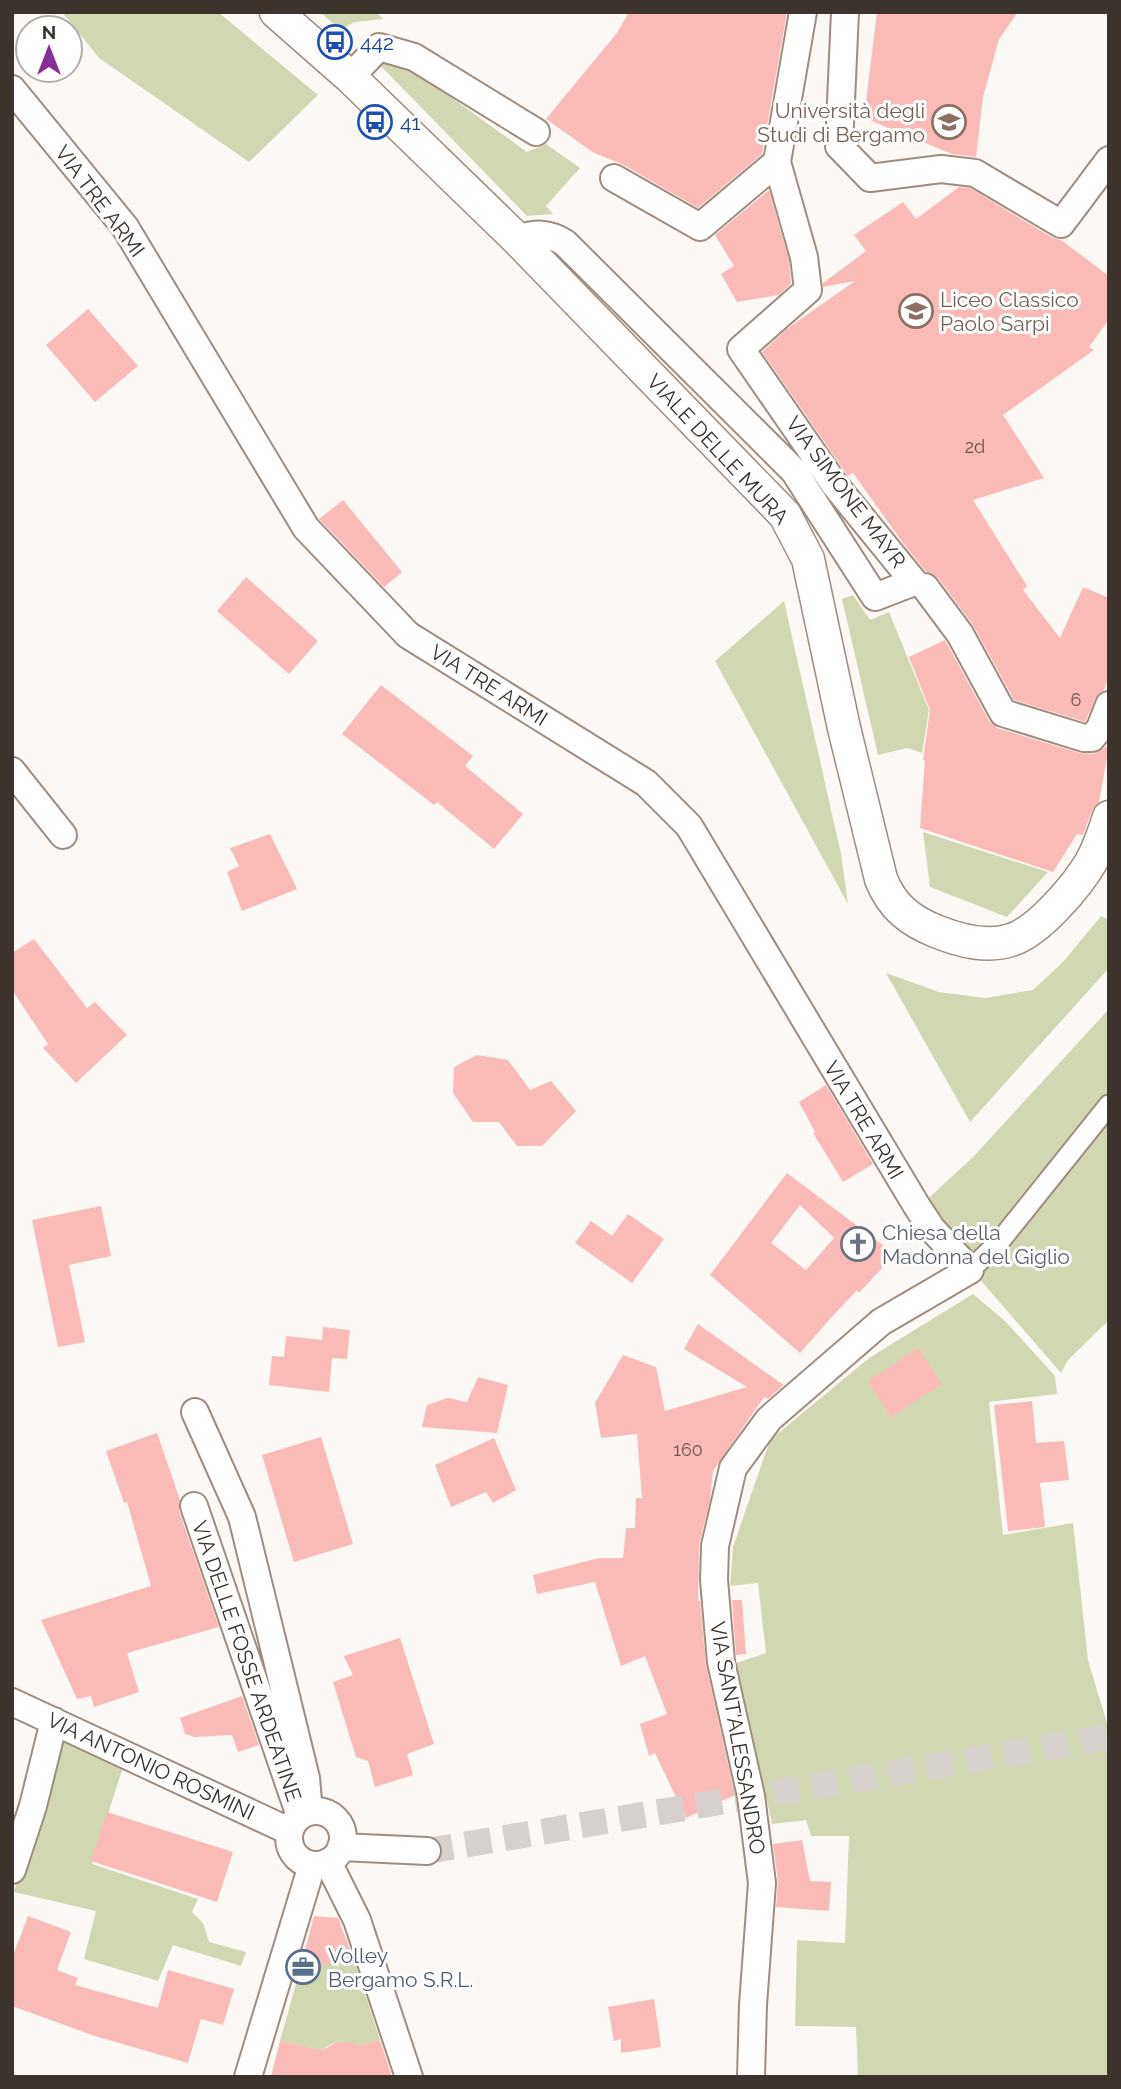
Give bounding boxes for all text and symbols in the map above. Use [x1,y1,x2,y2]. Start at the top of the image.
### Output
north arrow [14,14,84,84]
text: N [42,21,56,43]
bus stop icon: 442 [316,23,354,61]
place label: 442 [360,30,394,55]
place label: Università degli Studi di Bergamo [757,98,925,147]
bus stop icon: 41 [356,103,394,141]
school or university icon: Università degli Studi di Bergamo [930,103,968,141]
place label: 41 [400,110,420,135]
street label: VIA TRE ARMI [50,140,150,262]
place label: Liceo Classico Paolo Sarpi [940,287,1079,336]
school or university icon: Liceo Classico Paolo Sarpi [897,292,935,330]
street label: VIALE DELLE MURA [642,369,794,529]
street label: VIA SIMONE MAYR [781,411,911,573]
house number: 2d [965,436,985,457]
street label: VIA TRE ARMI [426,639,552,731]
house number: 6 [1071,689,1082,710]
street label: VIA TRE ARMI [819,1056,909,1184]
place label: Chiesa della Madonna del Giglio [882,1220,1070,1269]
church icon: Chiesa della Madonna del Giglio [839,1225,877,1263]
house number: 160 [673,1439,703,1460]
street label: VIA DELLE FOSSE ARDEATINE [187,1517,307,1805]
street label: VIA SANT'ALESSANDRO [705,1620,771,1856]
street label: VIA ANTONIO ROSMINI [43,1707,259,1825]
place label: Volley Bergamo S.R.L. [328,1943,474,1992]
office icon: Volley Bergamo S.R.L. [284,1948,322,1986]

